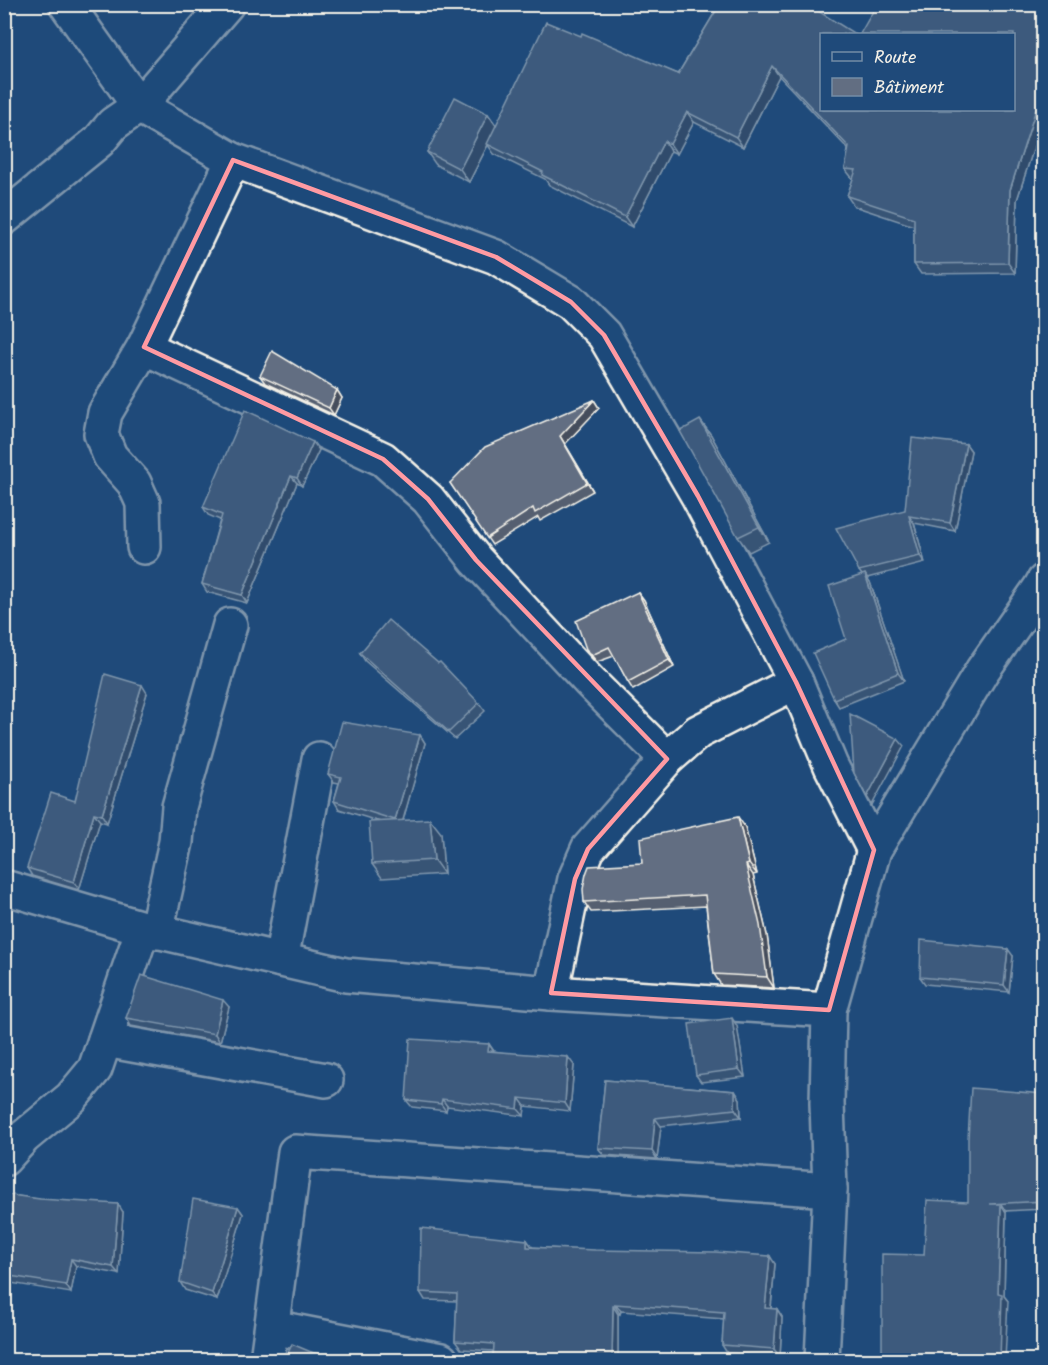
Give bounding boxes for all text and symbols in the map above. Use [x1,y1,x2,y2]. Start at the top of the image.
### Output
legend [820,33,1015,111]
text: Route [874,44,916,73]
text: Bâtiment [874,74,945,103]

